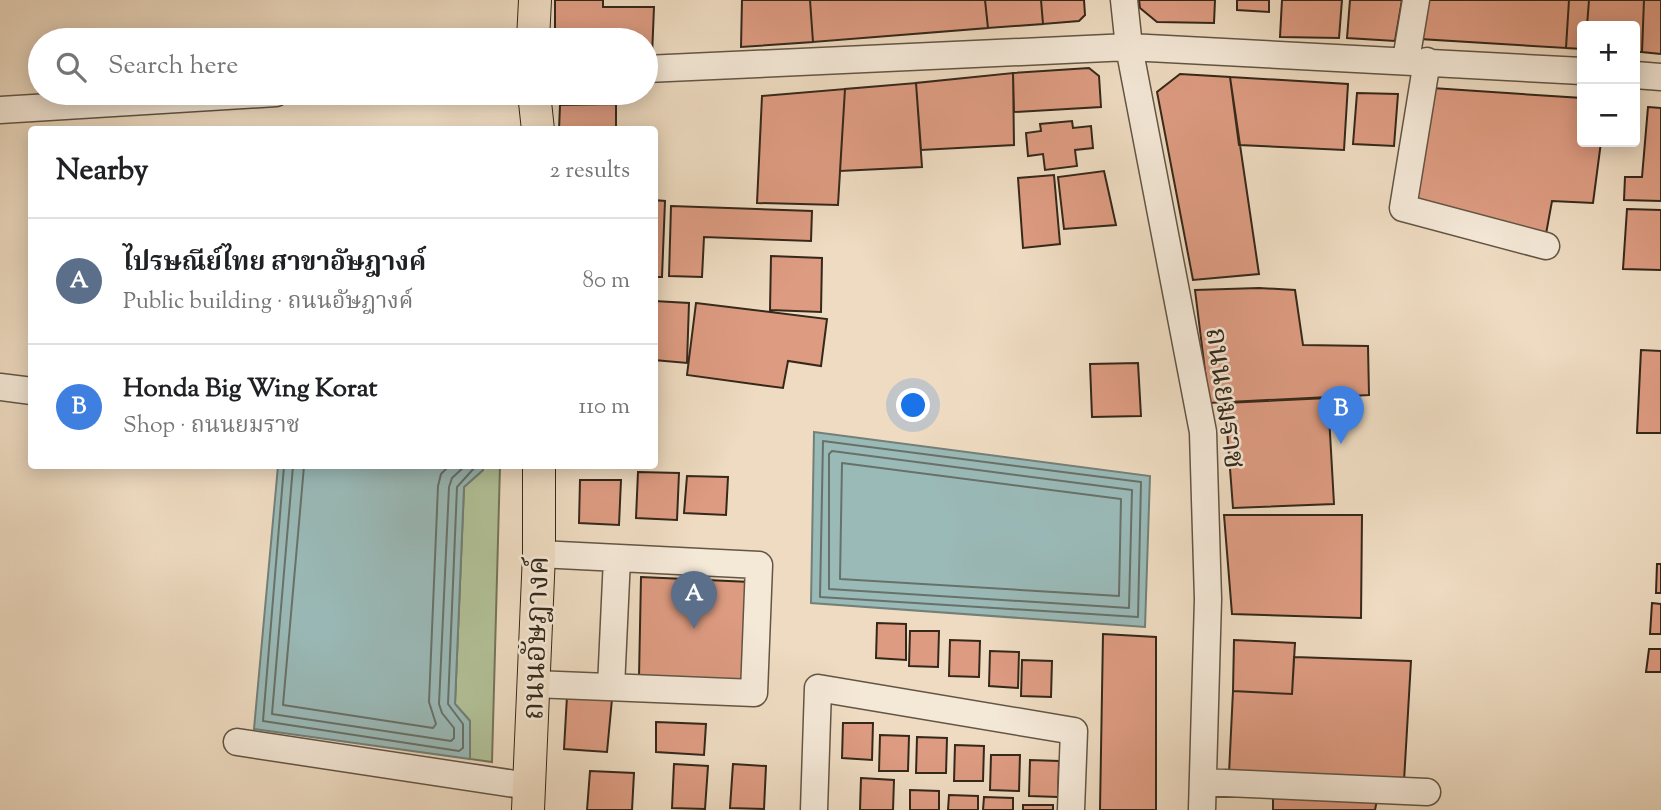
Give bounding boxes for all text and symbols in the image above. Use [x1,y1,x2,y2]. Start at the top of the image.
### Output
map controls [1577,21,1640,147]
button: + [1577,21,1640,84]
search box [28,28,658,105]
icon: search [52,48,90,86]
text: Search here [108,48,238,85]
button: − [1577,84,1640,147]
text: Nearby [56,150,148,193]
text: 2 results [550,155,630,188]
text: ไปรษณีย์ไทย สาขาอัษฎางค์ [123,245,426,282]
text: A [70,265,88,298]
text: 80 m [582,265,630,298]
text: Public building · ถนนอัษฎางค์ [123,286,413,319]
street label: ถนนยมราช [1192,325,1255,472]
text: Honda Big Wing Korat [123,371,377,408]
pin: B [1318,386,1364,444]
your location [896,388,930,422]
text: B [72,391,86,424]
text: 110 m [579,391,630,424]
text: Shop · ถนนยมราช [123,410,300,443]
street label: ถนนอัษฎางค์ [513,555,562,721]
pin: A [671,571,717,629]

